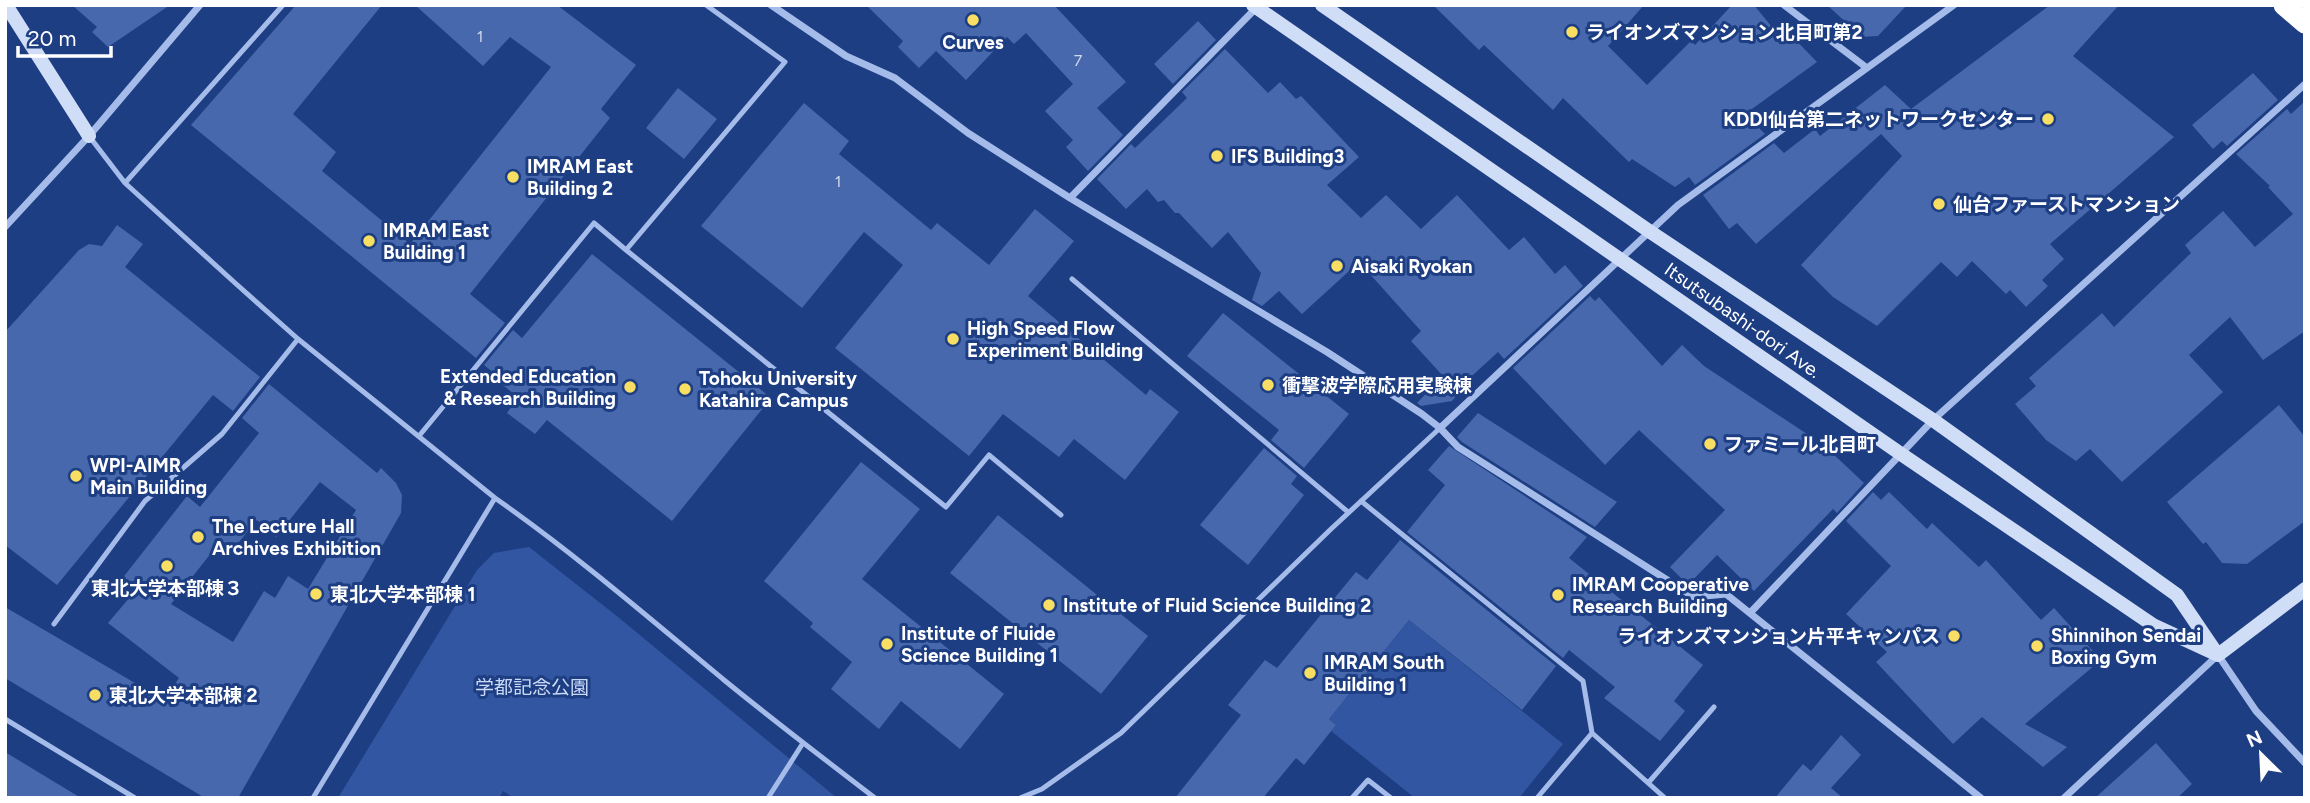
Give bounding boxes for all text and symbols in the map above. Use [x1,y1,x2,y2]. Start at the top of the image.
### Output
marker: Curves [965,12,981,28]
scale bar [18,14,110,58]
place label: ライオンズマンション北目町第2 [1586,21,1863,44]
marker: ライオンズマンション北目町第2 [1564,24,1580,40]
text: 20 m [28,26,76,51]
house number: 1 [477,27,483,46]
place label: Curves [942,31,1004,54]
house number: 7 [1074,51,1083,70]
place label: KDDI仙台第二ネットワークセンター [1723,108,2034,131]
marker: KDDI仙台第二ネットワークセンター [2040,111,2056,127]
place label: IFS Building3 [1231,145,1344,168]
marker: IFS Building3 [1209,148,1225,164]
place label: IMRAM East Building 2 [527,155,634,200]
marker: IMRAM East Building 2 [505,169,521,185]
house number: 1 [835,172,841,191]
place label: 仙台ファーストマンション [1953,193,2180,216]
marker: 仙台ファーストマンション [1931,196,1947,212]
place label: IMRAM East Building 1 [383,219,490,264]
marker: IMRAM East Building 1 [361,233,377,249]
place label: Aisaki Ryokan [1351,255,1473,278]
marker: Aisaki Ryokan [1329,258,1345,274]
street label: Itsutsubashi-dori Ave. [1660,258,1825,383]
place label: High Speed Flow Experiment Building [967,317,1143,362]
marker: High Speed Flow Experiment Building [945,331,961,347]
place label: Extended Education & Research Building [440,365,616,410]
place label: Tohoku University Katahira Campus [699,367,857,412]
place label: 衝撃波学際応用実験棟 [1282,374,1472,397]
marker: 衝撃波学際応用実験棟 [1260,377,1276,393]
marker: Extended Education & Research Building [622,379,638,395]
marker: Tohoku University Katahira Campus [677,381,693,397]
place label: ファミール北目町 [1724,433,1876,456]
marker: ファミール北目町 [1702,436,1718,452]
place label: WPI-AIMR Main Building [90,454,207,499]
marker: WPI-AIMR Main Building [68,468,84,484]
place label: The Lecture Hall Archives Exhibition [212,515,381,560]
marker: The Lecture Hall Archives Exhibition [190,529,206,545]
marker: 東北大学本部棟３ [159,558,175,574]
place label: IMRAM Cooperative Research Building [1572,573,1750,618]
place label: 東北大学本部棟３ [91,577,243,600]
place label: 東北大学本部棟 1 [330,583,476,606]
marker: 東北大学本部棟 1 [308,586,324,602]
marker: IMRAM Cooperative Research Building [1550,587,1566,603]
place label: Institute of Fluid Science Building 2 [1063,594,1371,617]
marker: Institute of Fluid Science Building 2 [1041,597,1057,613]
place label: Institute of Fluide Science Building 1 [901,622,1058,667]
place label: Shinnihon Sendai Boxing Gym [2051,624,2201,669]
place label: ライオンズマンション片平キャンパス [1617,625,1940,648]
marker: ライオンズマンション片平キャンパス [1946,628,1962,644]
marker: Institute of Fluide Science Building 1 [879,636,895,652]
marker: Shinnihon Sendai Boxing Gym [2029,638,2045,654]
place label: IMRAM South Building 1 [1324,651,1444,696]
marker: IMRAM South Building 1 [1302,665,1318,681]
park label: 学都記念公園 [475,676,589,699]
place label: 東北大学本部棟 2 [109,684,258,707]
marker: 東北大学本部棟 2 [87,687,103,703]
north arrow [2226,719,2296,789]
text: N [2243,725,2266,752]

